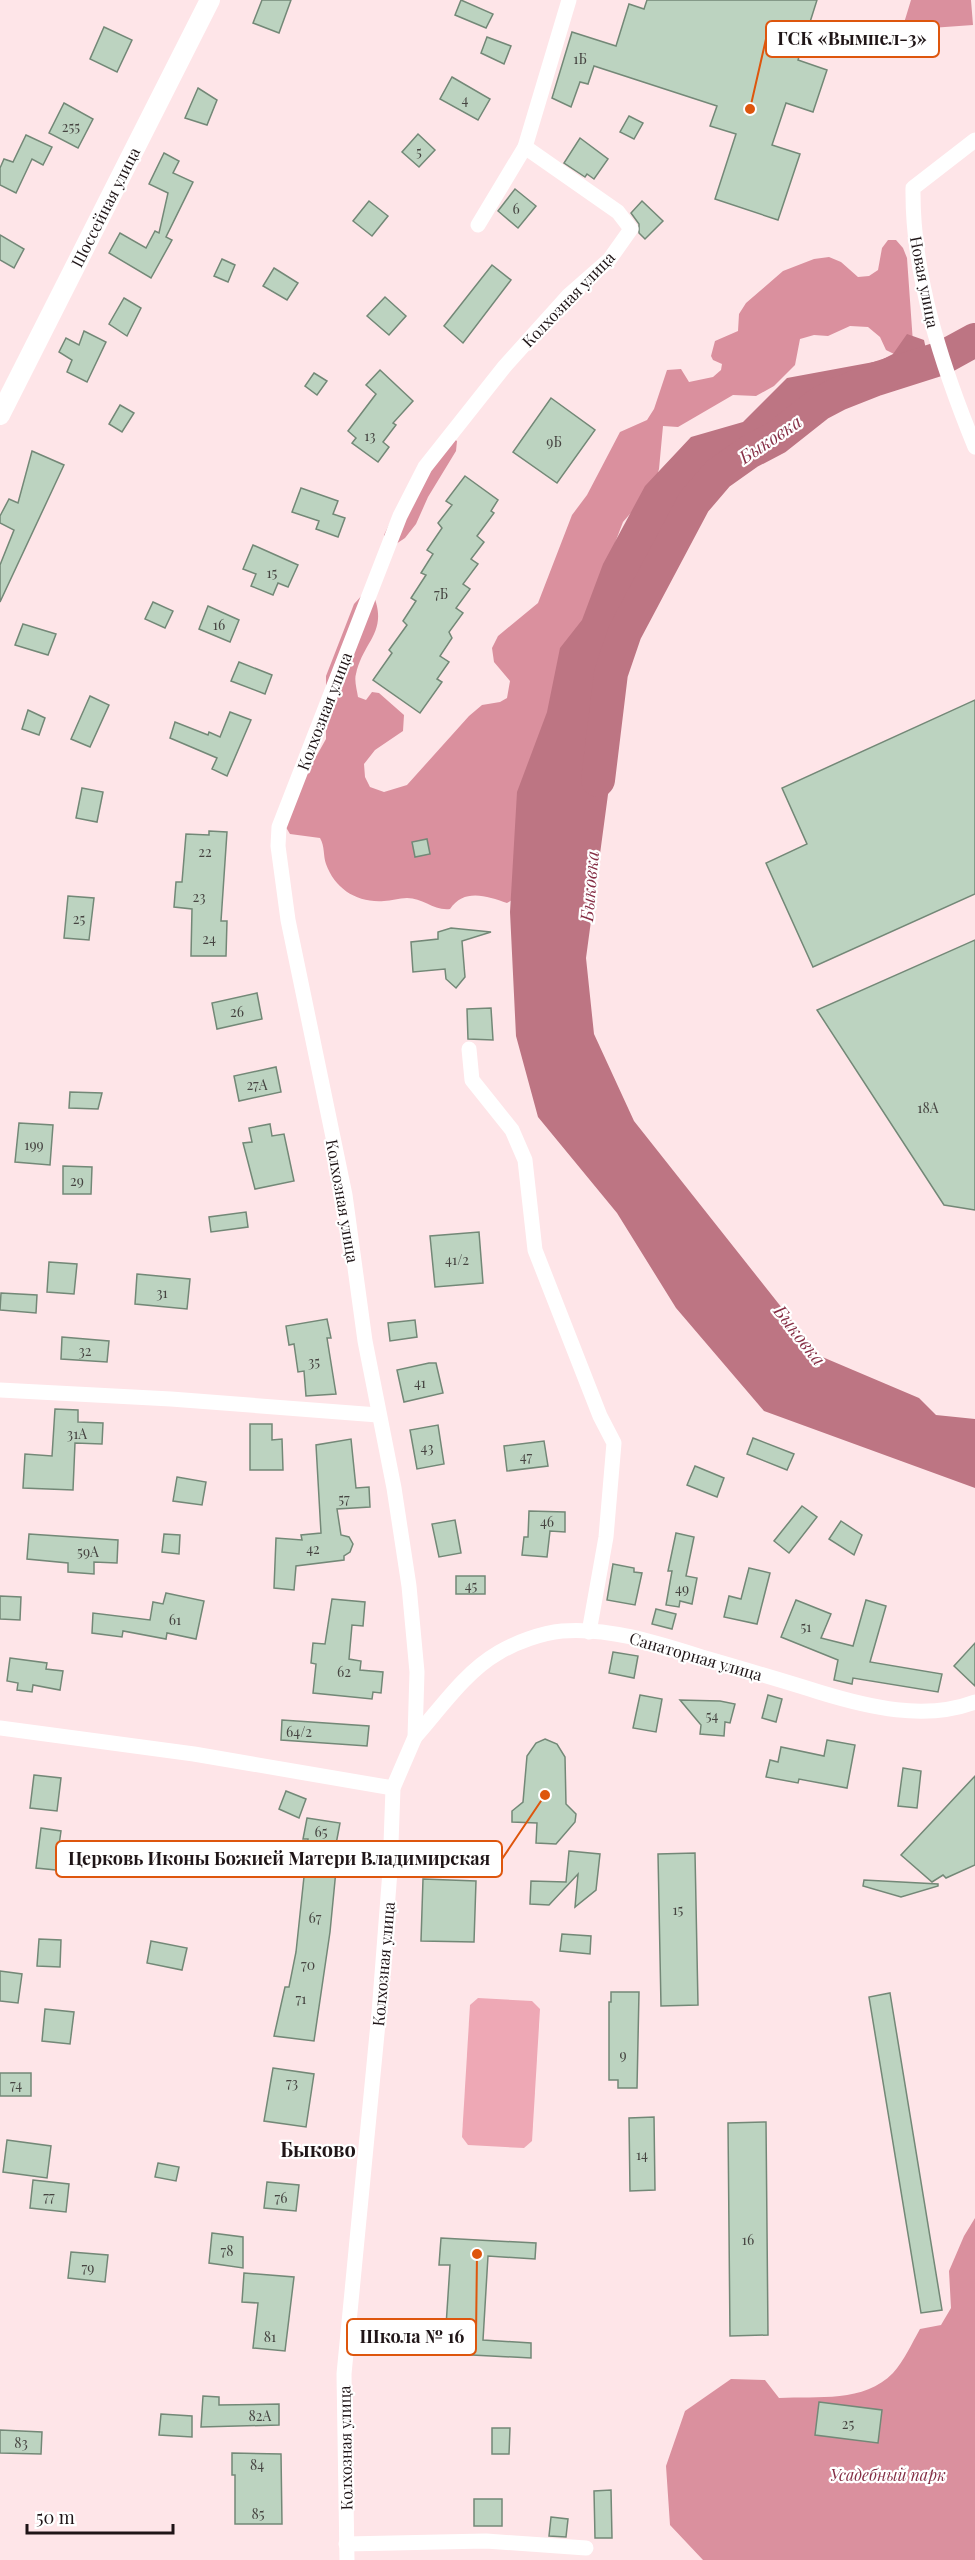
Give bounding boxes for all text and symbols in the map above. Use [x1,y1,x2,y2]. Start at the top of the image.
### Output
callout: ГСК «Вымпел-3» [766,21,939,57]
text: ГСК «Вымпел-3» [777,26,927,50]
house number: 1Б [573,49,587,68]
house number: 4 [462,90,469,109]
house number: 255 [62,117,80,136]
house number: 5 [416,142,422,161]
street label: Шоссейная улица [66,144,144,270]
house number: 6 [512,199,520,218]
street label: Новая улица [906,234,944,330]
street label: Колхозная улица [517,247,619,351]
water label: Быковка [733,409,806,469]
house number: 13 [364,426,376,445]
house number: 9Б [546,432,562,451]
house number: 15 [267,563,278,582]
house number: 7Б [434,584,448,603]
house number: 16 [213,615,225,634]
street label: Колхозная улица [292,649,356,773]
house number: 22 [198,842,212,861]
water label: Быковка [574,850,604,923]
house number: 23 [192,887,206,906]
house number: 25 [73,909,85,928]
house number: 24 [202,929,216,948]
house number: 26 [230,1002,244,1021]
house number: 27А [246,1075,268,1094]
house number: 18А [917,1098,939,1117]
house number: 199 [24,1135,44,1154]
street label: Колхозная улица [322,1138,364,1264]
house number: 29 [70,1171,84,1190]
house number: 41/2 [445,1250,469,1269]
house number: 31 [156,1283,168,1302]
water label: Быковка [768,1299,831,1370]
house number: 32 [78,1341,92,1360]
house number: 35 [308,1352,320,1371]
house number: 41 [414,1373,426,1392]
house number: 31А [67,1424,87,1443]
house number: 43 [421,1438,433,1457]
house number: 47 [520,1447,533,1466]
house number: 57 [338,1489,350,1508]
house number: 46 [540,1512,554,1531]
house number: 42 [306,1539,320,1558]
house number: 59А [77,1542,99,1561]
house number: 45 [465,1576,478,1595]
house number: 49 [675,1579,689,1598]
house number: 61 [169,1610,181,1629]
house number: 51 [801,1617,812,1636]
street label: Санаторная улица [627,1627,765,1685]
house number: 62 [337,1662,351,1681]
house number: 54 [706,1706,718,1725]
house number: 64/2 [286,1722,312,1741]
house number: 65 [314,1822,328,1841]
callout: Церковь Иконы Божией Матери Владимирская [56,1841,502,1877]
text: Церковь Иконы Божией Матери Владимирская [68,1846,490,1870]
house number: 15 [673,1900,684,1919]
street label: Колхозная улица [367,1901,399,2027]
house number: 67 [309,1908,322,1927]
house number: 70 [301,1955,315,1974]
house number: 71 [296,1989,306,2008]
house number: 9 [619,2045,627,2064]
house number: 73 [286,2073,298,2092]
house number: 74 [10,2075,22,2094]
district label: Быково [280,2135,356,2162]
house number: 14 [636,2145,648,2164]
house number: 77 [43,2187,55,2206]
house number: 76 [275,2188,287,2207]
house number: 16 [742,2230,754,2249]
house number: 78 [221,2241,233,2260]
house number: 79 [82,2258,94,2277]
callout: Школа № 16 [347,2319,476,2355]
text: Школа № 16 [360,2324,464,2348]
house number: 81 [264,2327,276,2346]
street label: Колхозная улица [333,2385,357,2511]
house number: 82А [249,2406,272,2425]
house number: 25 [842,2414,854,2433]
house number: 83 [14,2433,28,2452]
house number: 84 [250,2455,264,2474]
park label: Усадебный парк [830,2464,946,2485]
scale bar [27,2497,172,2535]
house number: 85 [251,2504,265,2523]
text: 50 m [36,2505,75,2529]

